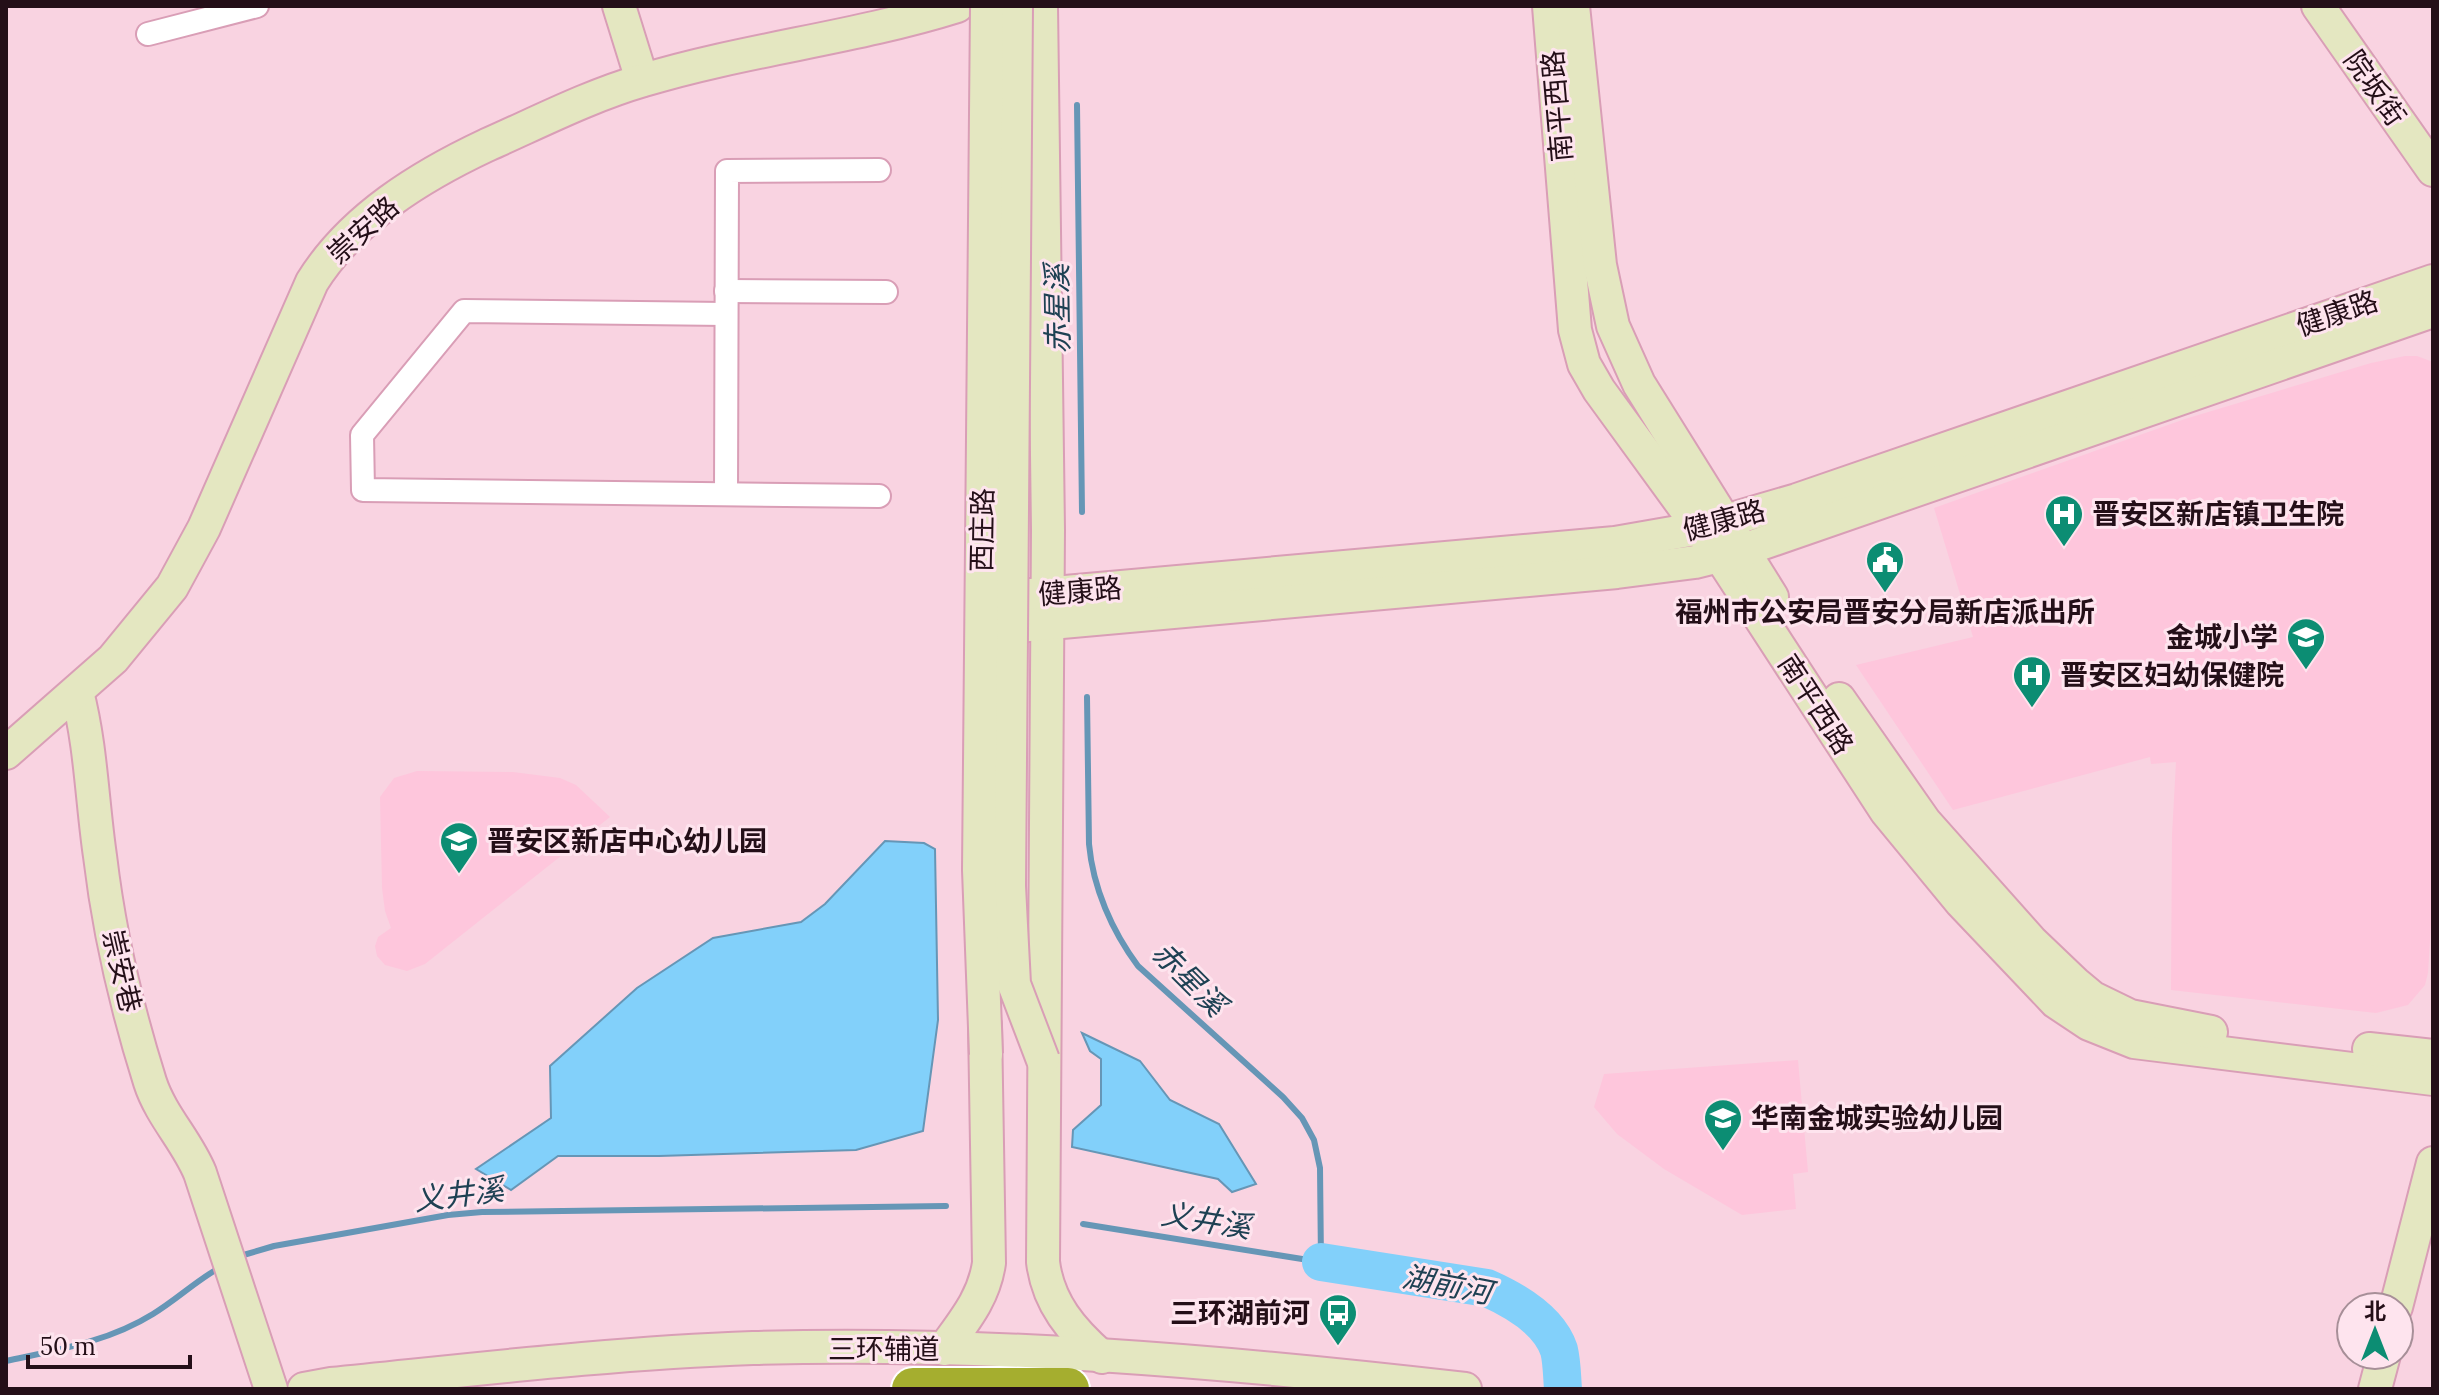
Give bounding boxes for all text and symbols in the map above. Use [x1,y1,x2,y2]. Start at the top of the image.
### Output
street label: 院坂街 [2336,43,2414,133]
street label: 南平西路 [1534,49,1580,163]
street label: 崇安路 [320,189,406,271]
water label: 赤星溪 [1037,261,1077,354]
street label: 健康路 [2291,282,2383,344]
street label: 西庄路 [963,488,1001,572]
street label: 健康路 [1679,492,1769,548]
hospital icon: 晋安区新店镇卫生院 [2043,493,2085,548]
place label: 晋安区新店镇卫生院 [2092,496,2344,532]
public building icon: 福州市公安局晋安分局新店派出所 [1864,539,1906,594]
street label: 健康路 [1037,569,1123,613]
place label: 福州市公安局晋安分局新店派出所 [1675,594,2095,630]
school or university icon: 金城小学 [2285,616,2327,671]
place label: 金城小学 [2166,619,2278,655]
street label: 南平西路 [1770,647,1862,761]
hospital icon: 晋安区妇幼保健院 [2011,654,2053,709]
place label: 晋安区妇幼保健院 [2060,657,2284,693]
school or university icon: 晋安区新店中心幼儿园 [438,820,480,875]
place label: 晋安区新店中心幼儿园 [487,823,767,859]
street label: 崇安巷 [95,926,149,1016]
water label: 赤星溪 [1144,933,1237,1026]
school or university icon: 华南金城实验幼儿园 [1702,1097,1744,1152]
place label: 华南金城实验幼儿园 [1751,1100,2003,1136]
water label: 义井溪 [412,1169,509,1218]
water label: 义井溪 [1159,1194,1257,1246]
water label: 湖前河 [1399,1257,1500,1312]
north arrow [2335,1291,2415,1371]
bus stop icon: 三环湖前河 [1317,1292,1359,1347]
place label: 三环湖前河 [1170,1295,1310,1331]
text: 北 [2364,1297,2386,1325]
scale bar [28,1319,190,1369]
text: 50 m [40,1331,96,1362]
street label: 三环辅道 [828,1331,940,1367]

